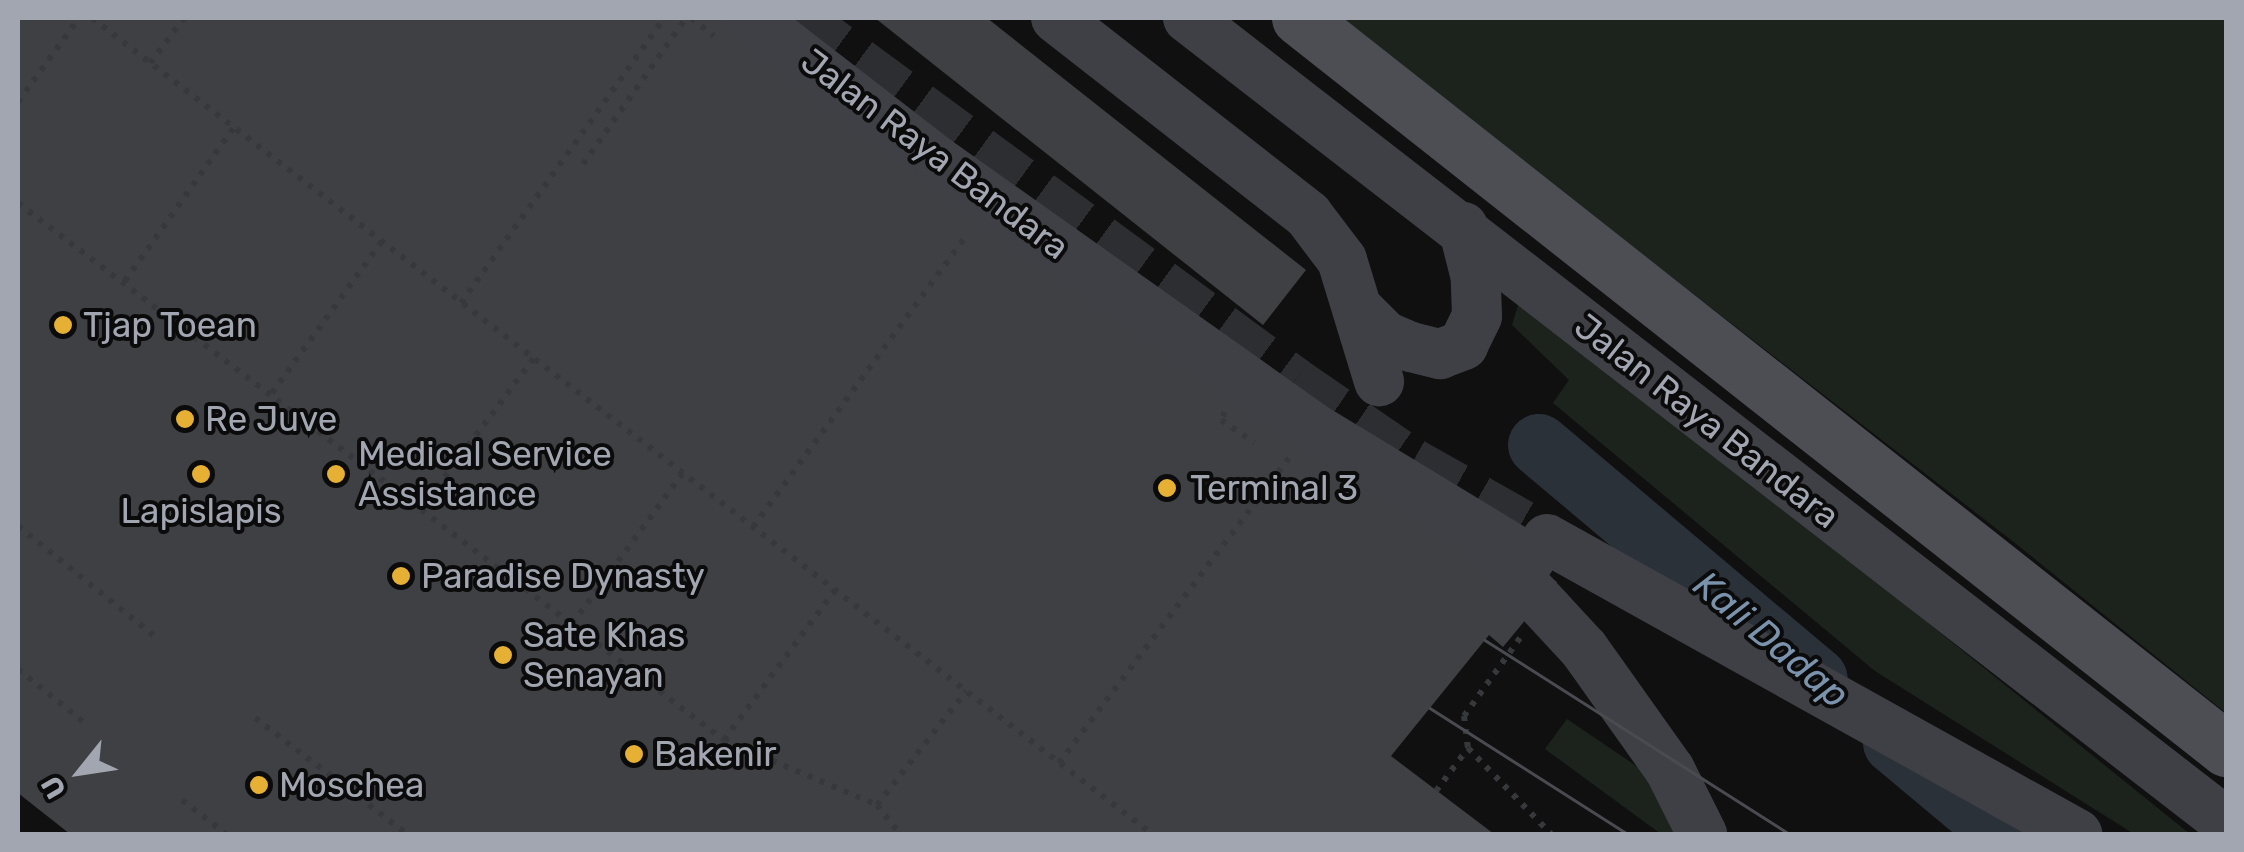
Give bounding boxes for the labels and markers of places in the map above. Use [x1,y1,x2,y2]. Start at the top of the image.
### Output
place label: Tjap Toean [83,304,258,346]
marker: Tjap Toean [52,314,74,336]
place label: Re Juve [205,398,337,440]
marker: Re Juve [174,408,196,430]
place label: Medical Service Assistance [358,433,612,515]
marker: Medical Service Assistance [323,461,349,487]
marker: Lapislapis [190,463,212,485]
place label: Terminal 3 [1190,467,1358,509]
marker: Terminal 3 [1154,475,1180,501]
place label: Lapislapis [120,490,282,532]
place label: Paradise Dynasty [421,555,705,597]
marker: Paradise Dynasty [390,565,412,587]
place label: Sate Khas Senayan [523,614,685,696]
marker: Sate Khas Senayan [492,644,514,666]
place label: Bakenir [654,733,776,775]
marker: Bakenir [623,743,645,765]
place label: Moschea [279,764,424,806]
marker: Moschea [248,774,270,796]

